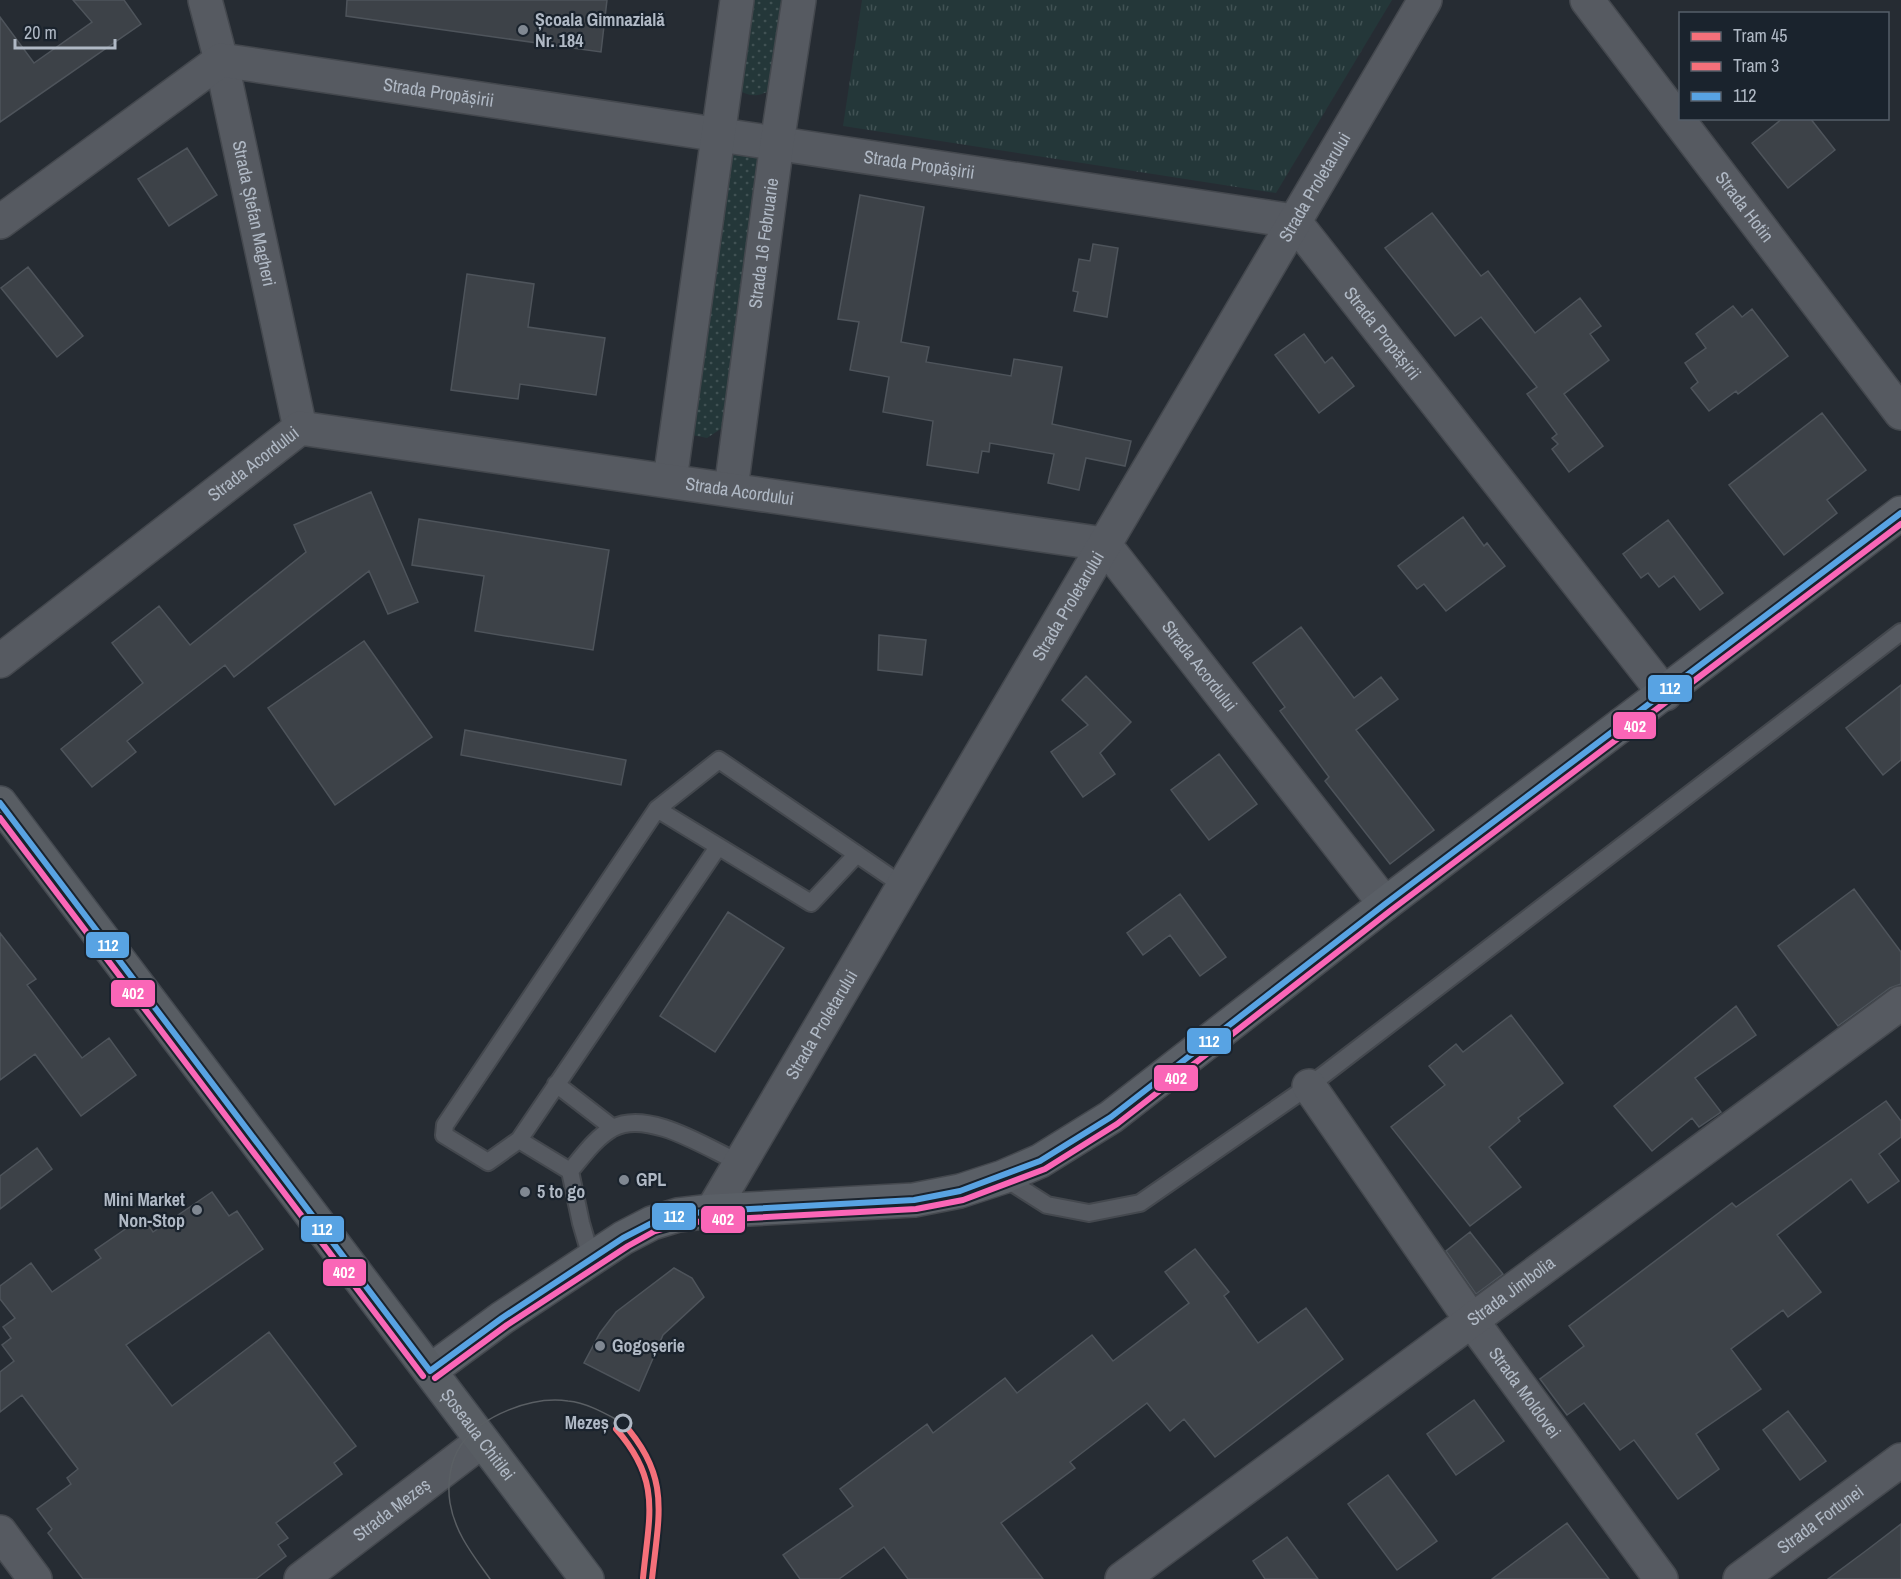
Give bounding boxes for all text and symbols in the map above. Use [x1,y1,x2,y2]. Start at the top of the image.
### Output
place label: Școala Gimnazială Nr. 184 [535,7,665,53]
scale bar [15,12,116,50]
legend [1679,12,1889,120]
text: 20 m [24,20,57,45]
marker: Școala Gimnazială Nr. 184 [516,23,530,37]
text: Tram 45 [1733,23,1787,48]
text: Tram 3 [1733,53,1779,78]
street label: Strada Propășirii [382,71,496,113]
text: 112 [1733,83,1757,108]
street label: Strada Proletarului [1272,128,1356,246]
street label: Strada Ștefan Magheri [227,138,282,289]
street label: Strada Propășirii [862,144,976,185]
street label: Strada Hotin [1710,166,1780,247]
street label: Strada 16 Februarie [742,176,784,310]
street label: Strada Propășirii [1338,282,1427,385]
street label: Strada Acordului [202,420,304,507]
street label: Strada Acordului [684,471,796,511]
street label: Strada Proletarului [1026,546,1110,665]
street label: Strada Acordului [1156,615,1243,717]
line badge: 112 [1647,674,1693,703]
text: 112 [1659,677,1681,699]
line badge: 402 [1612,711,1657,740]
text: 402 [1624,715,1646,737]
line badge: 112 [85,931,130,959]
text: 112 [97,934,119,956]
street label: Strada Proletarului [779,965,863,1084]
line badge: 402 [110,979,156,1008]
text: 402 [122,982,144,1004]
line badge: 112 [1186,1027,1232,1055]
text: 112 [1198,1030,1220,1052]
line badge: 402 [1153,1064,1199,1092]
text: 402 [1165,1067,1187,1089]
place label: GPL [636,1167,666,1192]
marker: GPL [617,1173,631,1187]
place label: 5 to go [537,1179,585,1204]
marker: 5 to go [518,1185,532,1199]
place label: Mini Market Non-Stop [104,1187,185,1233]
line badge: 112 [651,1202,697,1231]
marker: Mini Market Non-Stop [190,1203,204,1217]
text: 112 [663,1205,685,1227]
line badge: 402 [700,1205,746,1234]
text: 402 [712,1208,734,1230]
line badge: 112 [300,1215,345,1243]
text: 112 [311,1218,333,1240]
street label: Strada Jimbolia [1462,1250,1560,1332]
line badge: 402 [322,1258,367,1287]
text: 402 [333,1261,355,1283]
place label: Gogoșerie [612,1333,685,1358]
marker: Gogoșerie [593,1339,607,1353]
street label: Strada Moldovei [1483,1342,1567,1443]
street label: Șoseaua Chitilei [435,1383,521,1485]
place label: Mezeș [565,1410,609,1435]
marker: Mezeș [614,1414,632,1432]
street label: Strada Mezeș [348,1472,435,1547]
street label: Strada Fortunei [1772,1479,1869,1560]

